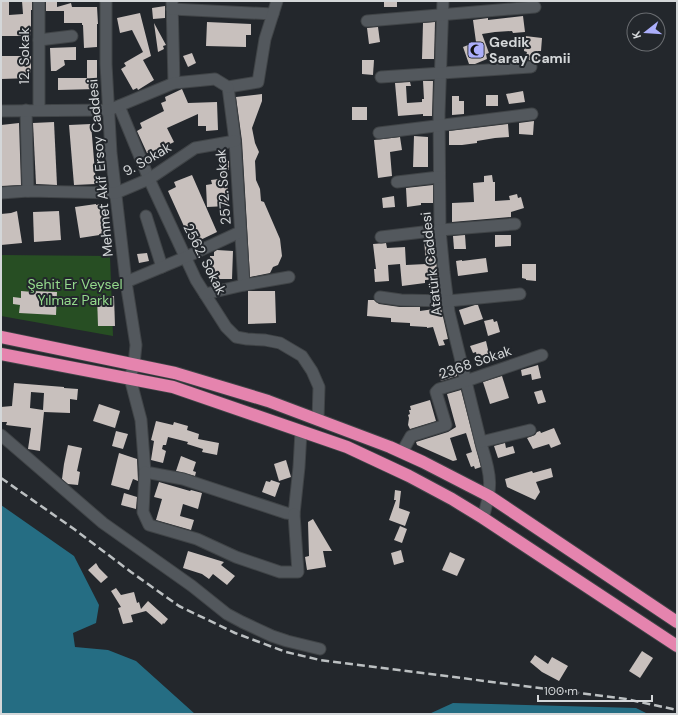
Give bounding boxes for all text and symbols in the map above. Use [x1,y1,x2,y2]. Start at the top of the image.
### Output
north arrow [626,12,666,52]
street label: 12. Sokak [15,27,33,85]
text: K [629,29,644,40]
place label: Gedik Saray Camii [489,33,571,67]
mosque icon: Gedik Saray Camii [466,40,486,60]
street label: Mehmet Akif Ersoy Caddesi [83,78,117,258]
street label: 9. Sokak [120,138,174,180]
street label: 2572. Sokak [211,148,235,226]
street label: Atatürk Caddesi [417,211,445,317]
street label: 2562. Sokak [179,220,231,298]
park label: Şehit Er Veysel Yılmaz Parkı [27,275,123,309]
street label: 2368 Sokak [436,341,514,383]
scale bar [538,677,652,703]
text: 100 m [544,683,578,699]

